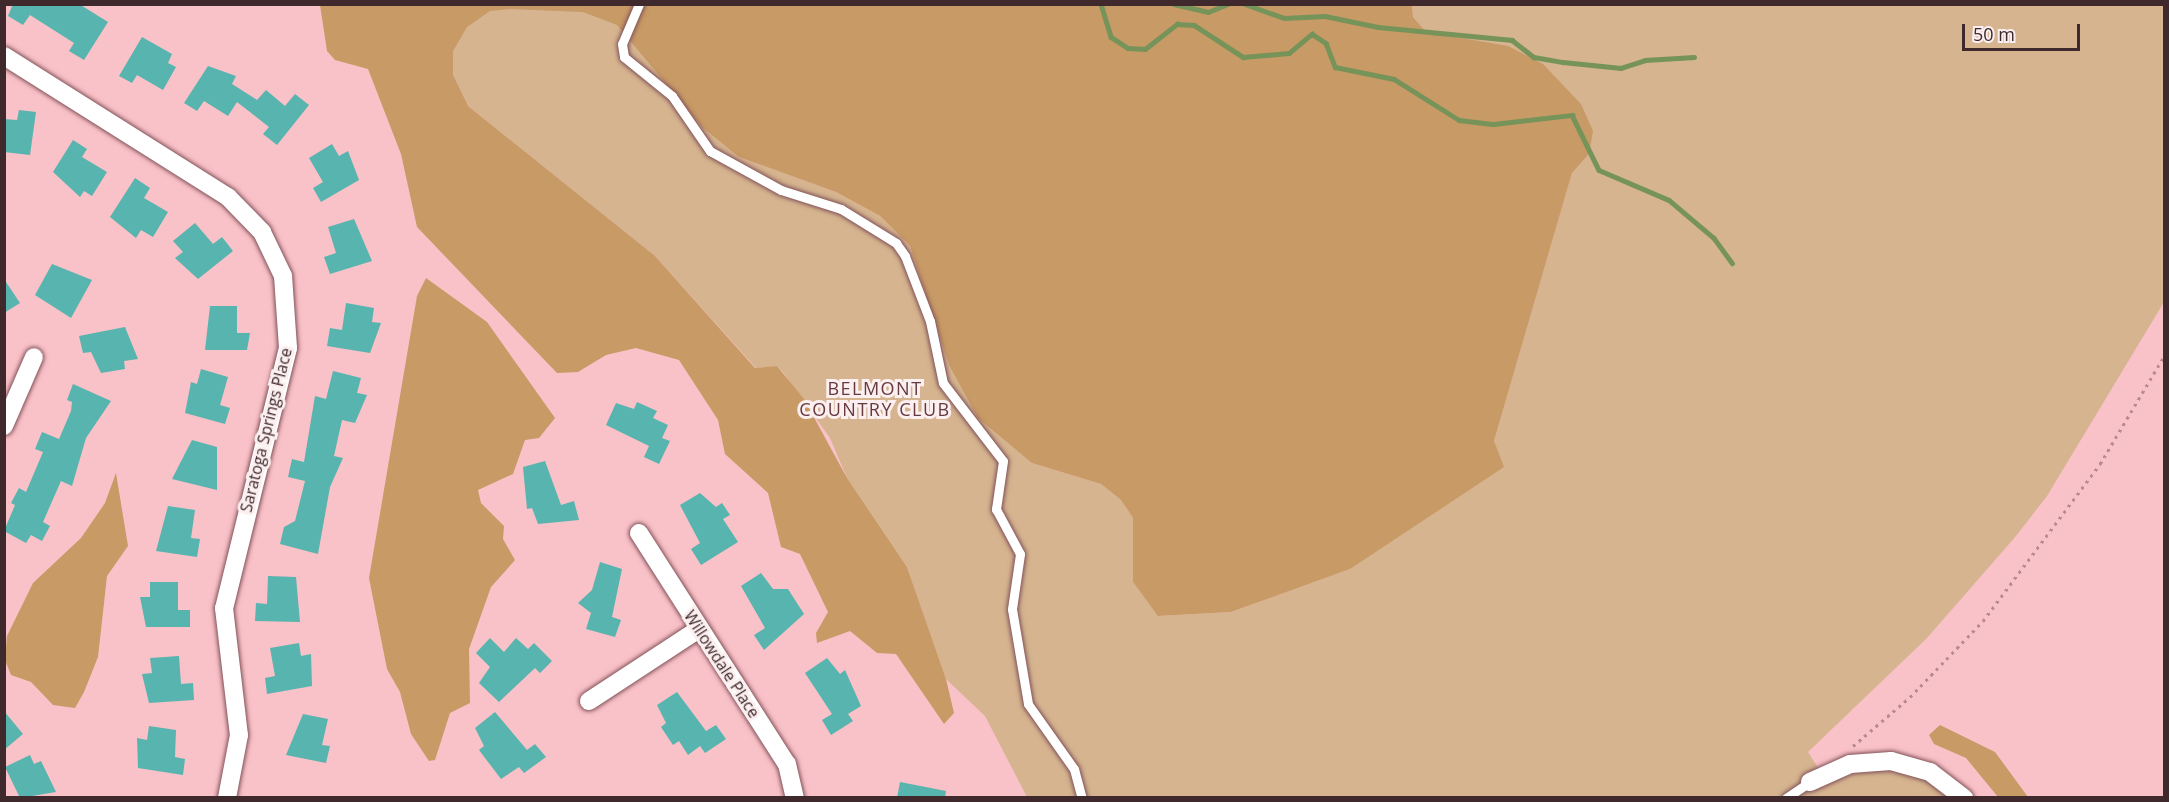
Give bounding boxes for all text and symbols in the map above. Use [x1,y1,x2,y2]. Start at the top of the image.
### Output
scale bar [1965,12,2084,50]
text: 50 m [1973,22,2015,46]
street label: Saratoga Springs Place [236,346,296,514]
district label: BELMONT COUNTRY CLUB [799,378,951,420]
street label: Willowdale Place [680,607,764,721]

